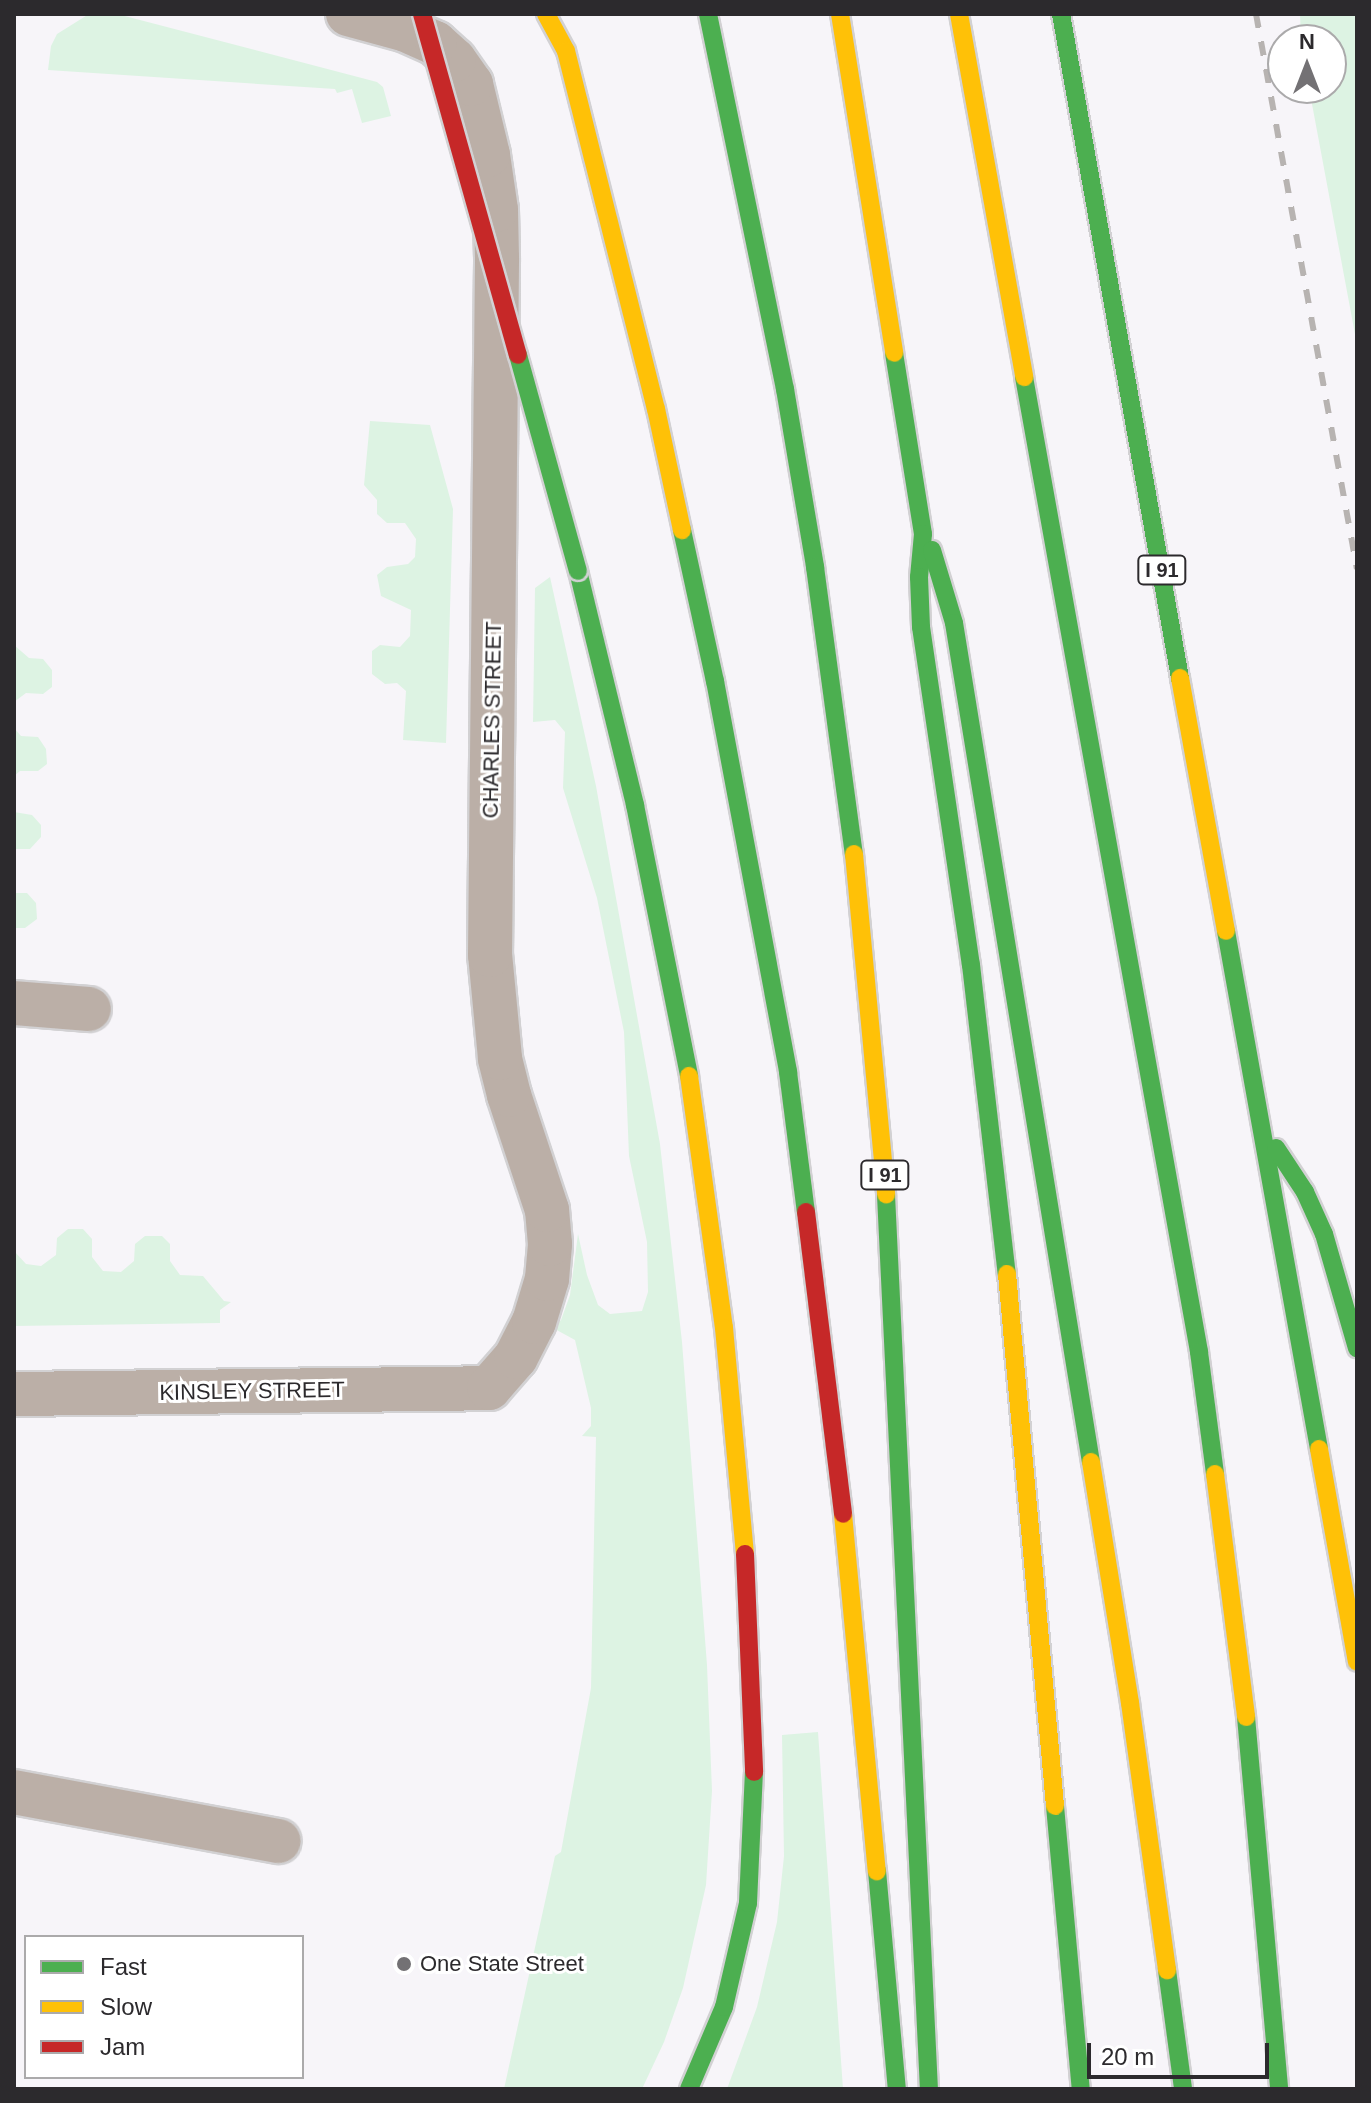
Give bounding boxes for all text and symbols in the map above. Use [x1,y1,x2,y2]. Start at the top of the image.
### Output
north arrow [1267,24,1347,104]
text: N [1299,29,1315,54]
road number: I 91 [1136,554,1188,586]
street label: CHARLES STREET [477,621,507,819]
road number: I 91 [859,1159,911,1191]
street label: KINSLEY STREET [159,1376,345,1406]
legend [24,1935,304,2079]
place label: One State Street [420,1951,584,1977]
text: Fast [100,1953,147,1980]
marker: One State Street [395,1955,413,1973]
text: Slow [100,1993,152,2020]
scale bar [1091,2027,1273,2077]
text: Jam [100,2033,145,2060]
text: 20 m [1101,2043,1154,2070]

